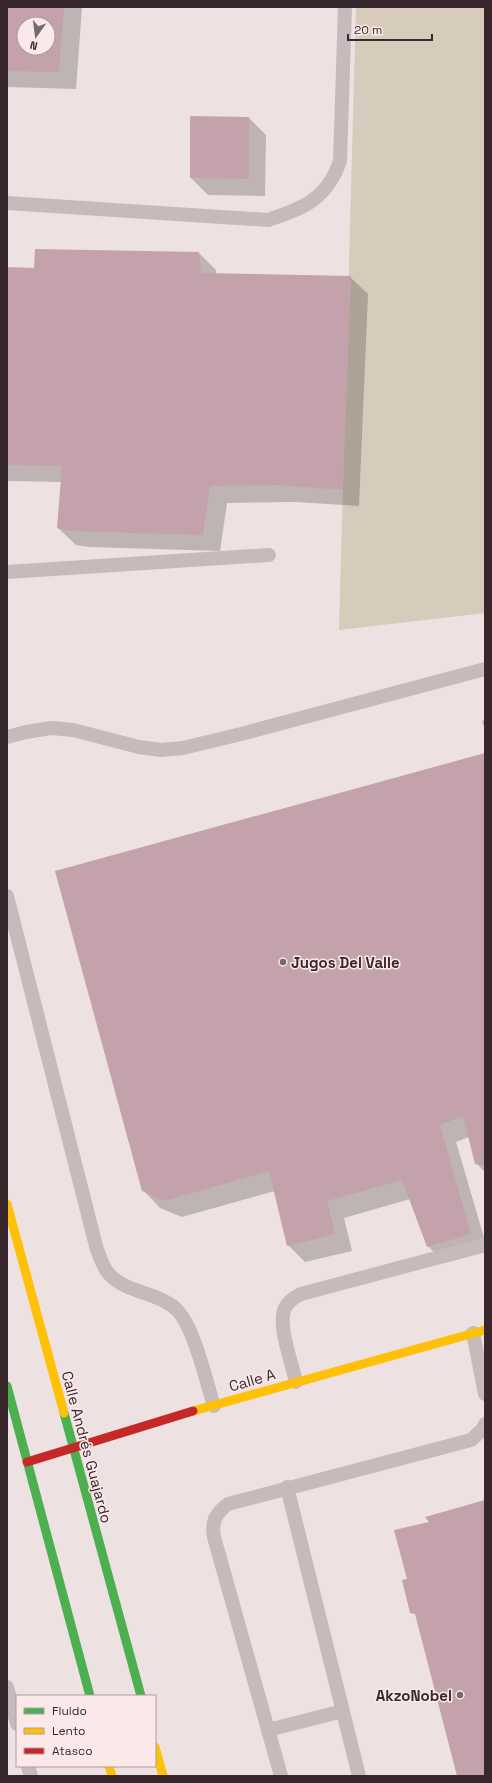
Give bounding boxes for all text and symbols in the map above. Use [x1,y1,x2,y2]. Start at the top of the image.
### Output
north arrow [16,16,56,56]
scale bar [348,16,432,42]
text: 20 m [354,22,382,38]
text: N [28,38,39,53]
place label: Jugos Del Valle [291,953,400,972]
marker: Jugos Del Valle [278,957,288,967]
street label: Calle A [227,1364,278,1396]
street label: Calle Andrés Guajardo [58,1369,116,1525]
place label: AkzoNobel [376,1686,452,1705]
marker: AkzoNobel [455,1690,465,1700]
legend [16,1695,156,1767]
text: Fluido [52,1703,87,1719]
text: Lento [52,1723,86,1739]
text: Atasco [52,1743,93,1759]

